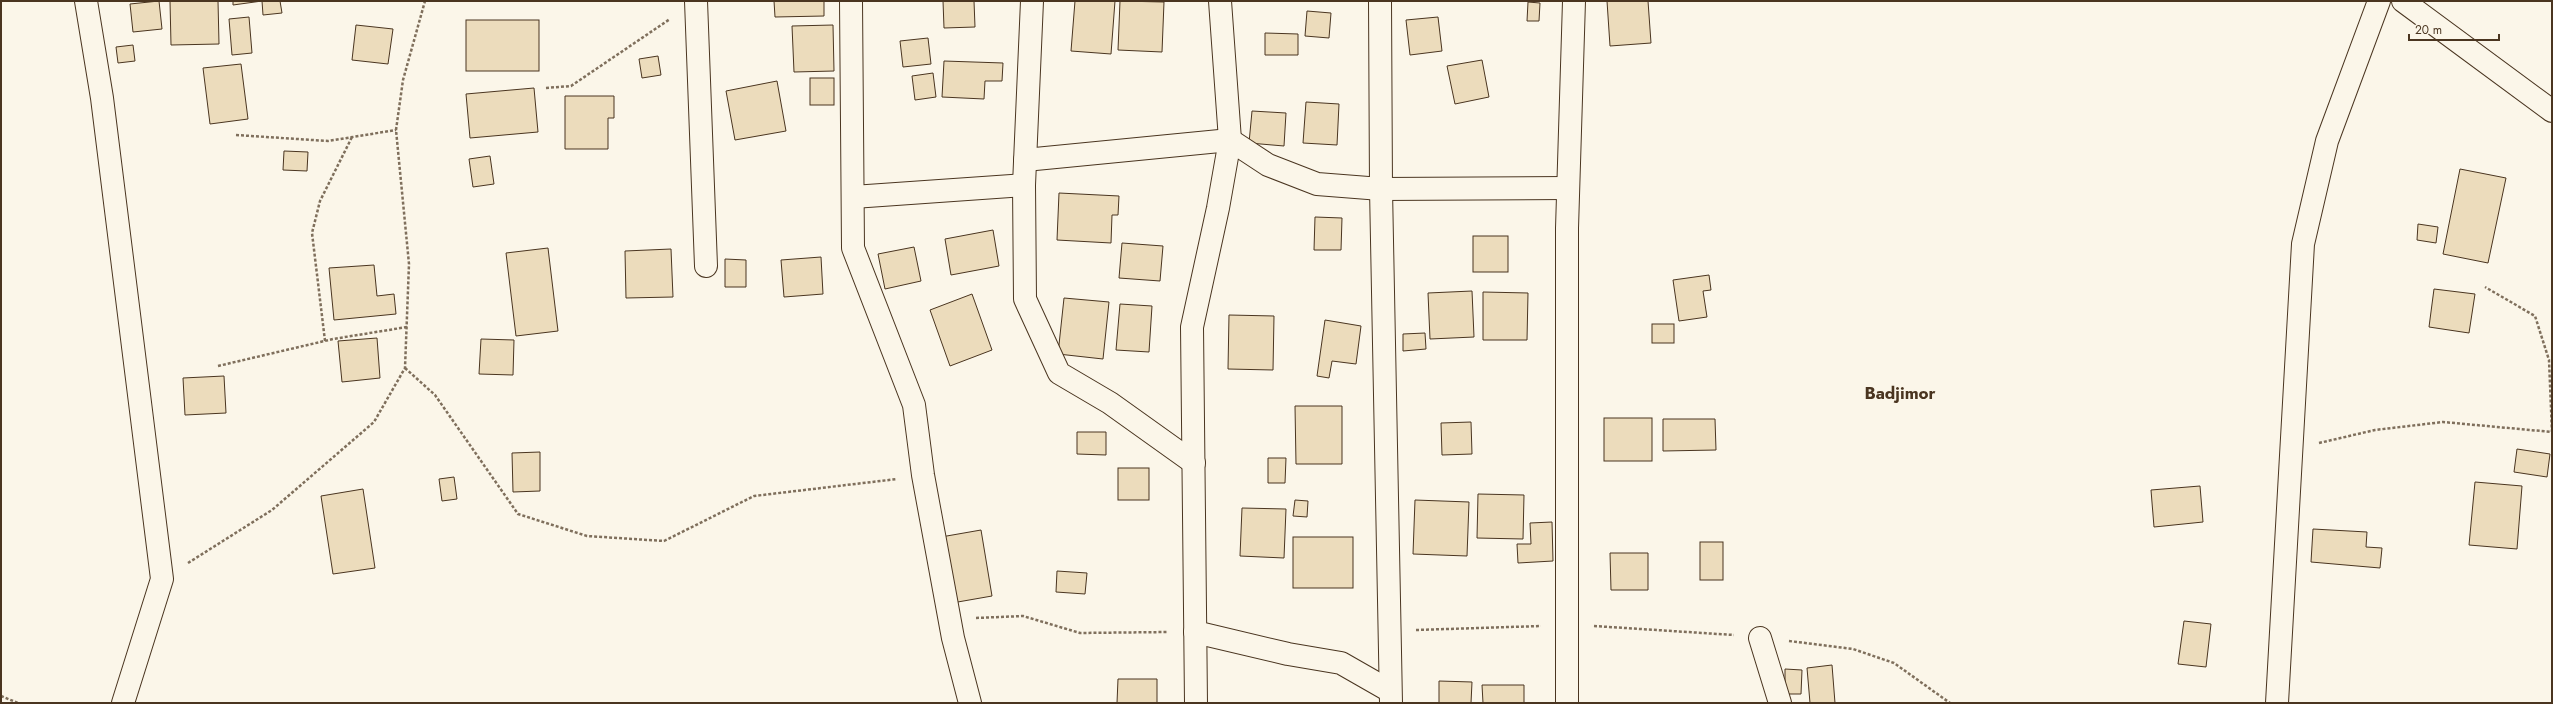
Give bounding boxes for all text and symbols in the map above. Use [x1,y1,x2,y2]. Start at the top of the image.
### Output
scale bar [2409,16,2499,42]
text: 20 m [2415,21,2442,39]
district label: Badjimor [1864,381,1936,405]

